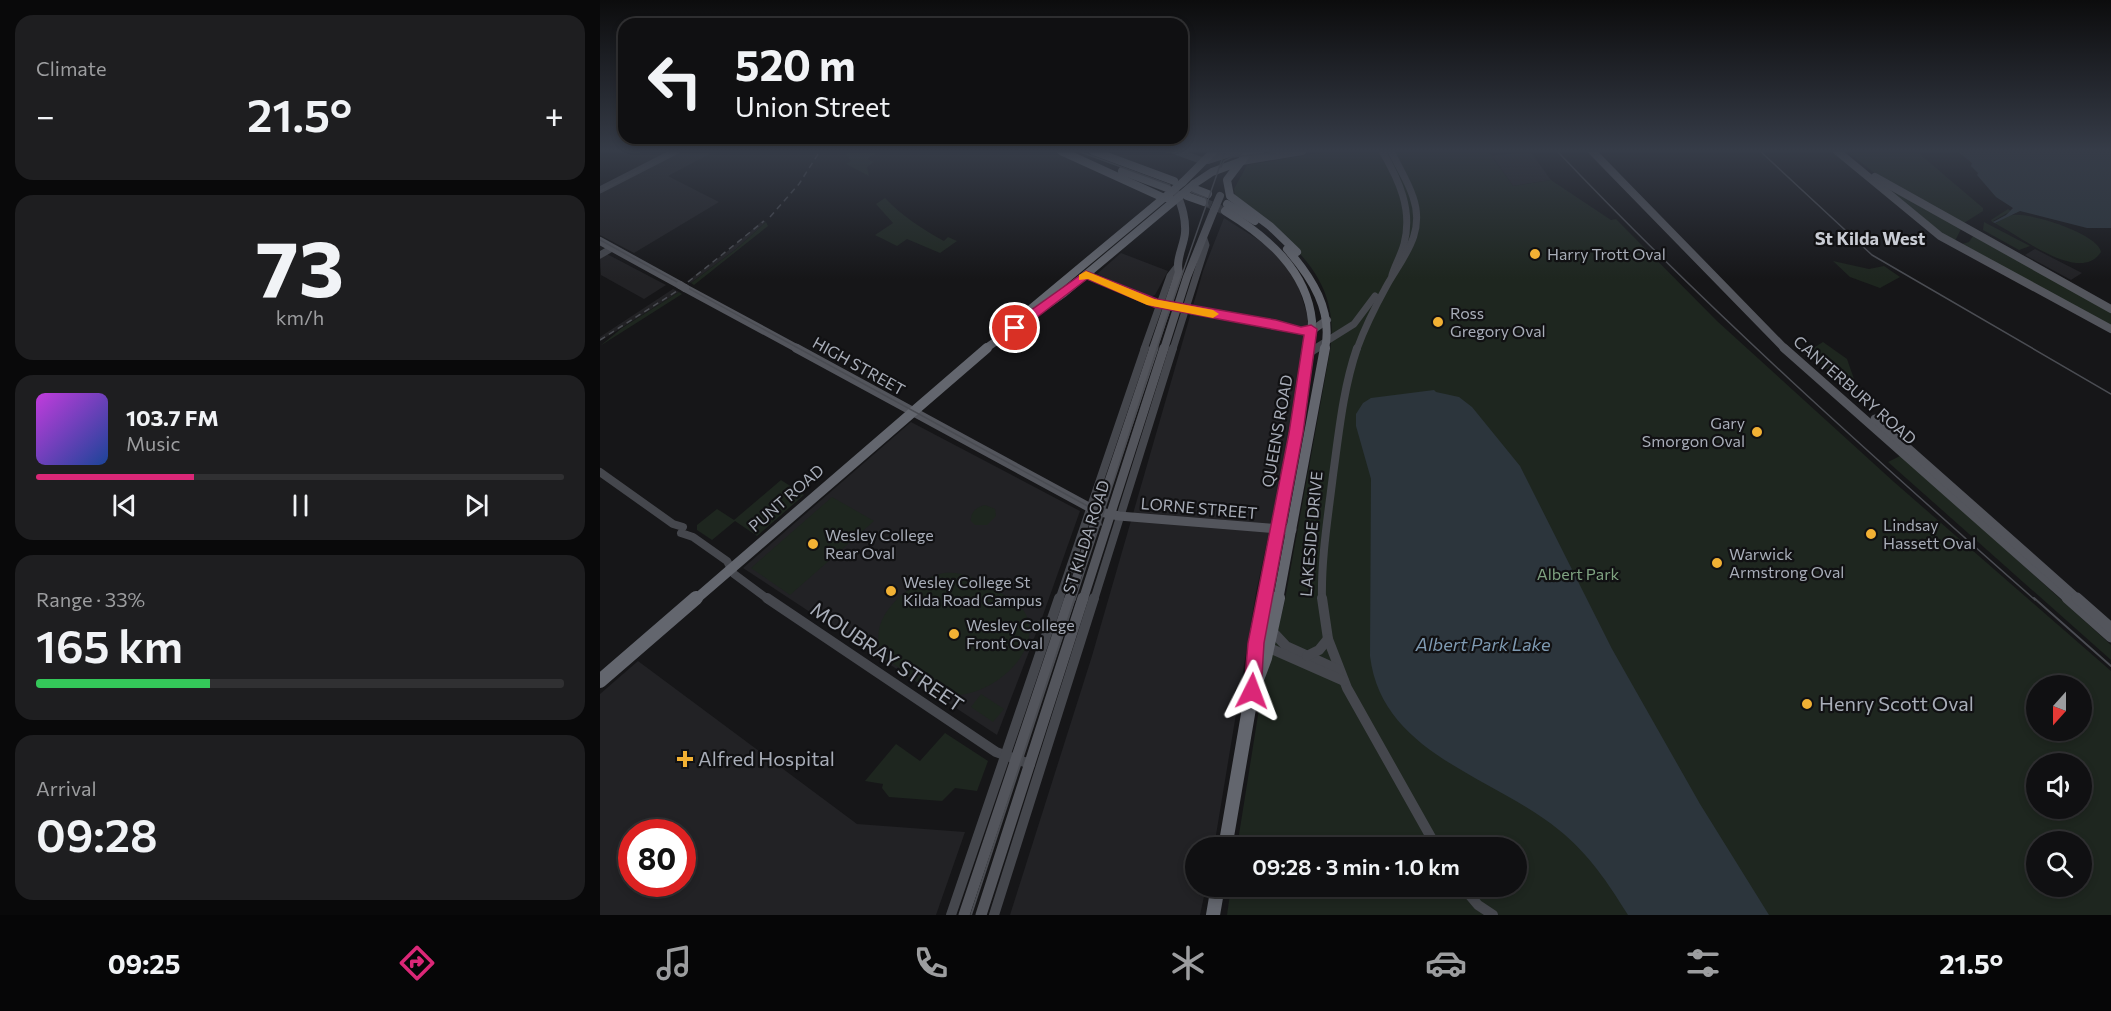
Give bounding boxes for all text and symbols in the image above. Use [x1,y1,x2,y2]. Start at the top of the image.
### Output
text: 520 m [735,38,856,90]
icon: left [636,42,714,120]
text: Climate [36,56,106,80]
text: 21.5° [247,86,352,141]
text: Union Street [735,90,890,123]
text: − [36,94,55,135]
text: + [545,94,564,135]
text: 73 [256,218,344,313]
district label: St Kilda West [1815,227,1926,249]
place label: Harry Trott Oval [1547,244,1666,263]
marker: Harry Trott Oval [1528,247,1542,261]
pin [989,302,1040,353]
place label: Ross Gregory Oval [1450,303,1546,340]
text: km/h [276,305,324,329]
icon: arrive [998,311,1031,344]
marker: Ross Gregory Oval [1431,315,1445,329]
street label: CANTERBURY ROAD [1790,331,1921,448]
street label: HIGH STREET [810,332,909,399]
street label: QUEENS ROAD [1257,373,1296,489]
text: 103.7 FM [126,404,219,431]
place label: Gary Smorgon Oval [1642,413,1745,450]
marker: Gary Smorgon Oval [1750,425,1764,439]
text: Music [126,431,180,455]
street label: PUNT ROAD [744,460,827,535]
street label: LAKESIDE DRIVE [1296,470,1325,598]
street label: ST KILDA ROAD [1058,478,1113,596]
icon: previous [108,489,141,522]
icon: pause [284,489,317,522]
icon: next [460,489,493,522]
street label: LORNE STREET [1140,493,1258,522]
place label: Lindsay Hassett Oval [1883,515,1976,552]
place label: Wesley College Rear Oval [825,525,934,562]
marker: Lindsay Hassett Oval [1864,527,1878,541]
marker: Wesley College Rear Oval [806,537,820,551]
place label: Warwick Armstrong Oval [1729,544,1844,581]
marker: Warwick Armstrong Oval [1710,556,1724,570]
park label: Albert Park [1537,564,1620,583]
place label: Wesley College St Kilda Road Campus [903,572,1042,609]
marker: Wesley College St Kilda Road Campus [884,584,898,598]
text: Range · 33% [36,587,145,611]
street label: MOUBRAY STREET [807,596,969,716]
place label: Wesley College Front Oval [966,615,1075,652]
text: 165 km [36,617,183,672]
marker: Wesley College Front Oval [947,627,961,641]
water label: Albert Park Lake [1415,633,1551,655]
position arrow [1220,659,1284,723]
north arrow [2026,675,2092,741]
map controls [2026,675,2092,897]
place label: Henry Scott Oval [1819,691,1974,715]
marker: Henry Scott Oval [1800,697,1814,711]
place label: Alfred Hospital [698,746,835,770]
marker: Alfred Hospital [676,750,694,768]
button: sound [2026,753,2092,819]
text: Arrival [36,776,97,800]
text: 09:28 [36,806,158,861]
speed limit sign: 80 [618,819,696,897]
button: search [2026,831,2092,897]
text: 09:28 · 3 min · 1.0 km [1252,853,1460,880]
icon: directions [396,942,438,984]
icon: music [653,942,695,984]
icon: phone [910,942,952,984]
icon: climate [1167,942,1209,984]
icon: car [1425,942,1467,984]
icon: filters [1682,942,1724,984]
text: 09:25 [108,947,180,980]
text: 21.5° [1939,947,2003,980]

